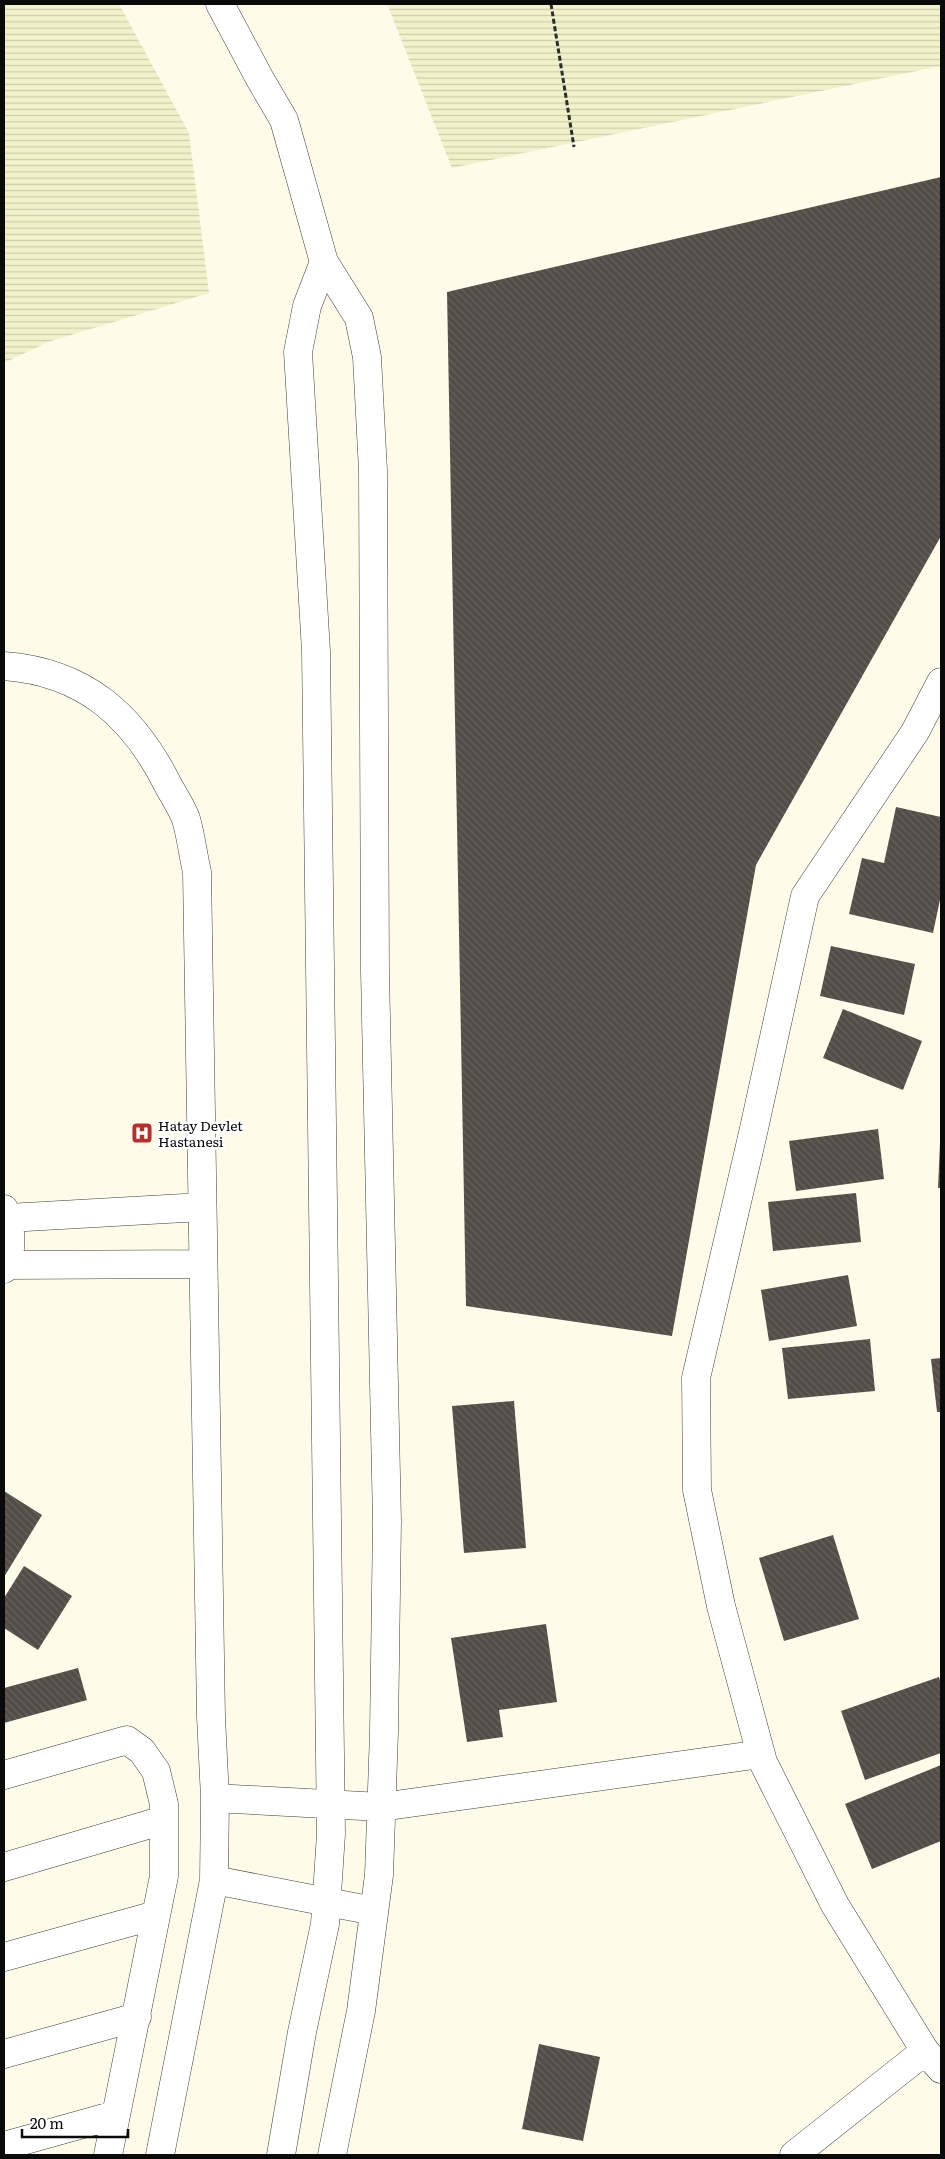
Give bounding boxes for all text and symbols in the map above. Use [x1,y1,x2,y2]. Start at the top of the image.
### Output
place label: Hatay Devlet Hastanesi [158,1115,243,1151]
hospital icon: Hatay Devlet Hastanesi [130,1121,154,1145]
scale bar [22,2106,129,2138]
text: 20 m [30,2111,64,2134]

